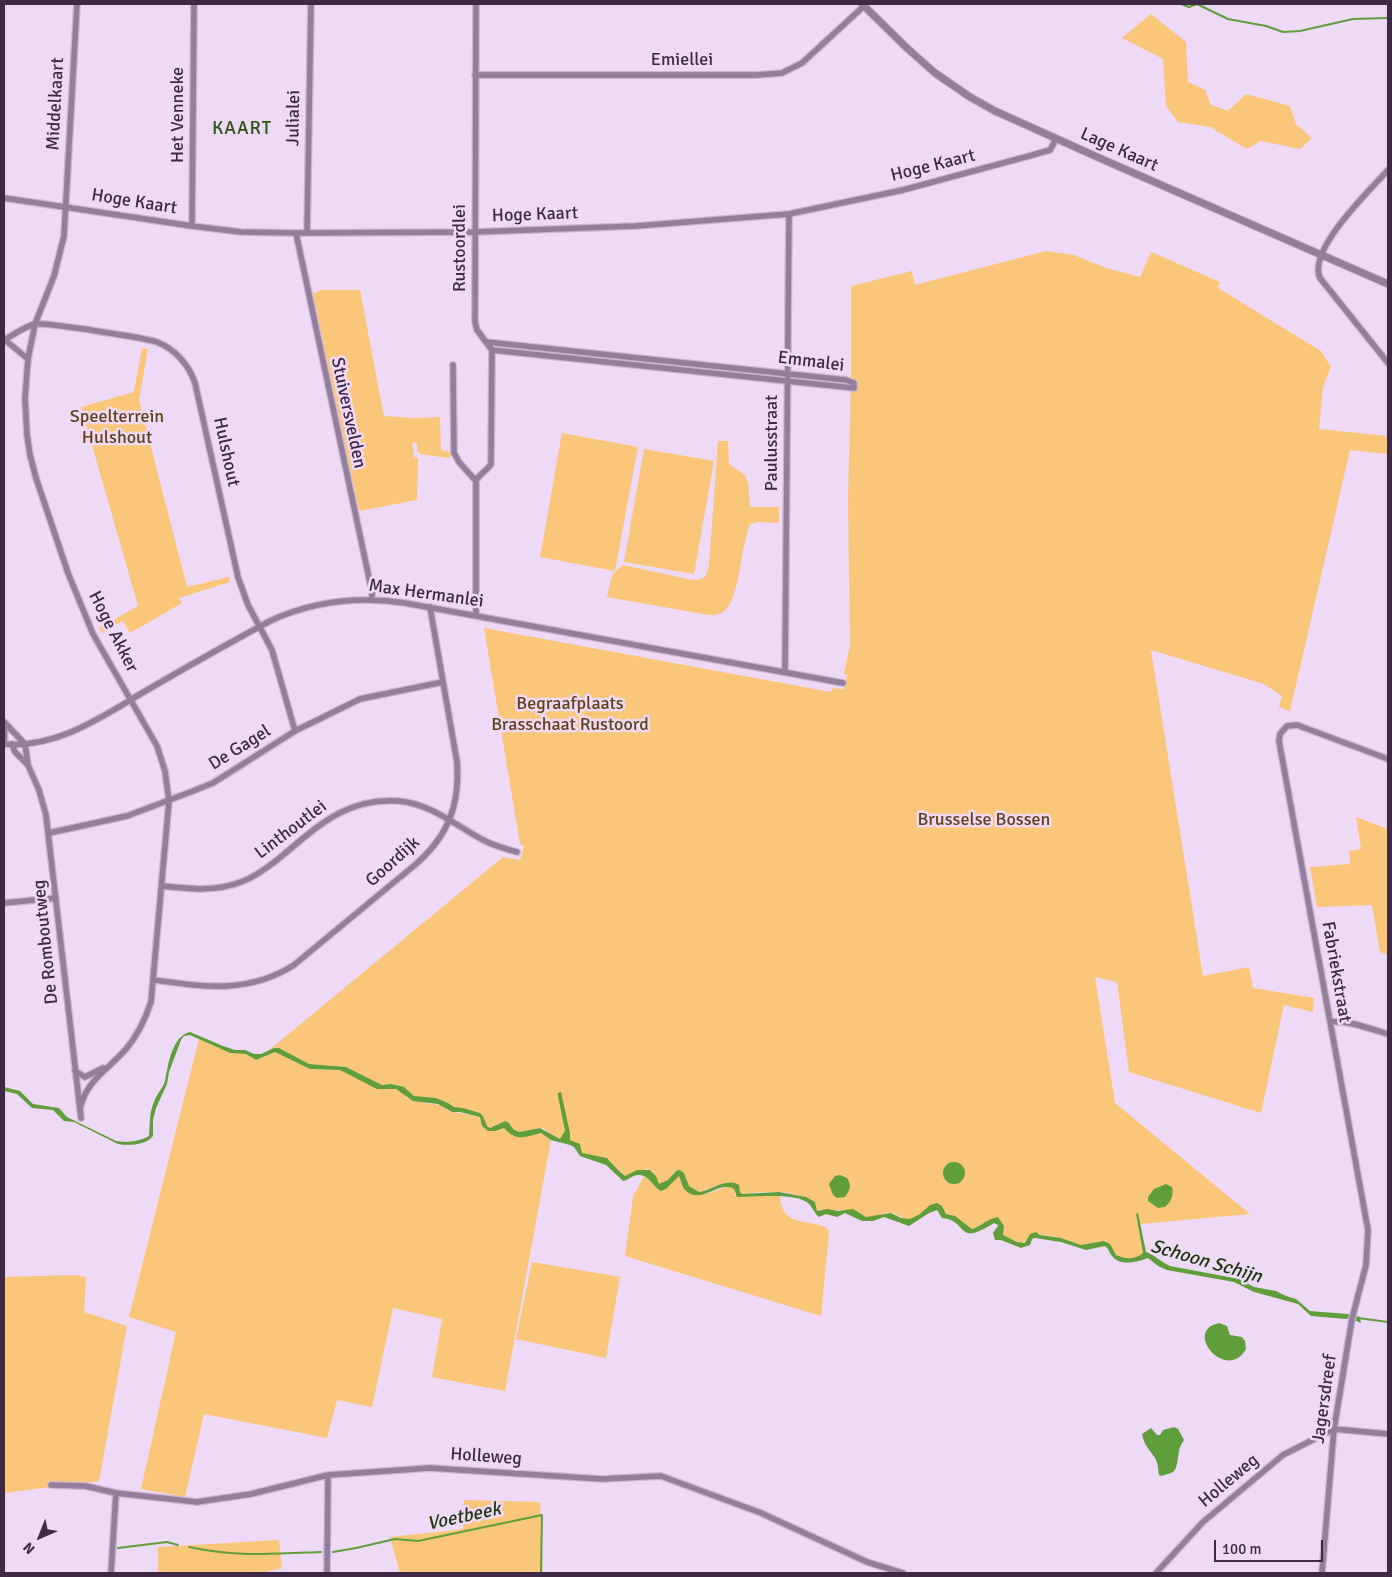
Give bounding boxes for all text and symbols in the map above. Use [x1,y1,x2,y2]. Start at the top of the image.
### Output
street label: Emiellei [651,49,713,71]
street label: Middelkaart [43,57,69,151]
street label: Het Venneke [167,67,189,163]
street label: Julialei [283,90,305,146]
district label: KAART [211,118,273,140]
street label: Lage Kaart [1077,123,1161,177]
street label: Hoge Kaart [889,145,977,187]
street label: Hoge Kaart [90,185,178,219]
street label: Hoge Kaart [492,203,578,227]
street label: Rustoordlei [449,204,471,292]
street label: Emmalei [776,347,846,377]
street label: Stuiversvelden [326,356,370,470]
street label: Paulusstraat [761,395,783,491]
park label: Speelterrein Hulshout [70,406,164,448]
street label: Hulshout [208,415,244,489]
street label: Max Hermanlei [367,575,485,613]
street label: Hoge Akker [83,588,143,676]
park label: Begraafplaats Brasschaat Rustoord [491,693,649,736]
street label: De Gagel [205,721,275,775]
street label: Linthoutlei [251,796,331,864]
park label: Brusselse Bossen [918,809,1050,831]
street label: Goordijk [362,832,424,892]
street label: De Romboutweg [29,879,63,1005]
street label: Fabriekstraat [1316,920,1356,1024]
water label: Schoon Schijn [1148,1235,1264,1289]
street label: Jagersdreef [1308,1353,1342,1445]
street label: Holleweg [449,1444,523,1470]
street label: Holleweg [1195,1450,1263,1512]
water label: Voetbeek [425,1498,503,1536]
north arrow [15,1512,65,1562]
scale bar [1217,1530,1326,1562]
text: N [20,1539,39,1558]
text: 100 m [1222,1540,1262,1558]

